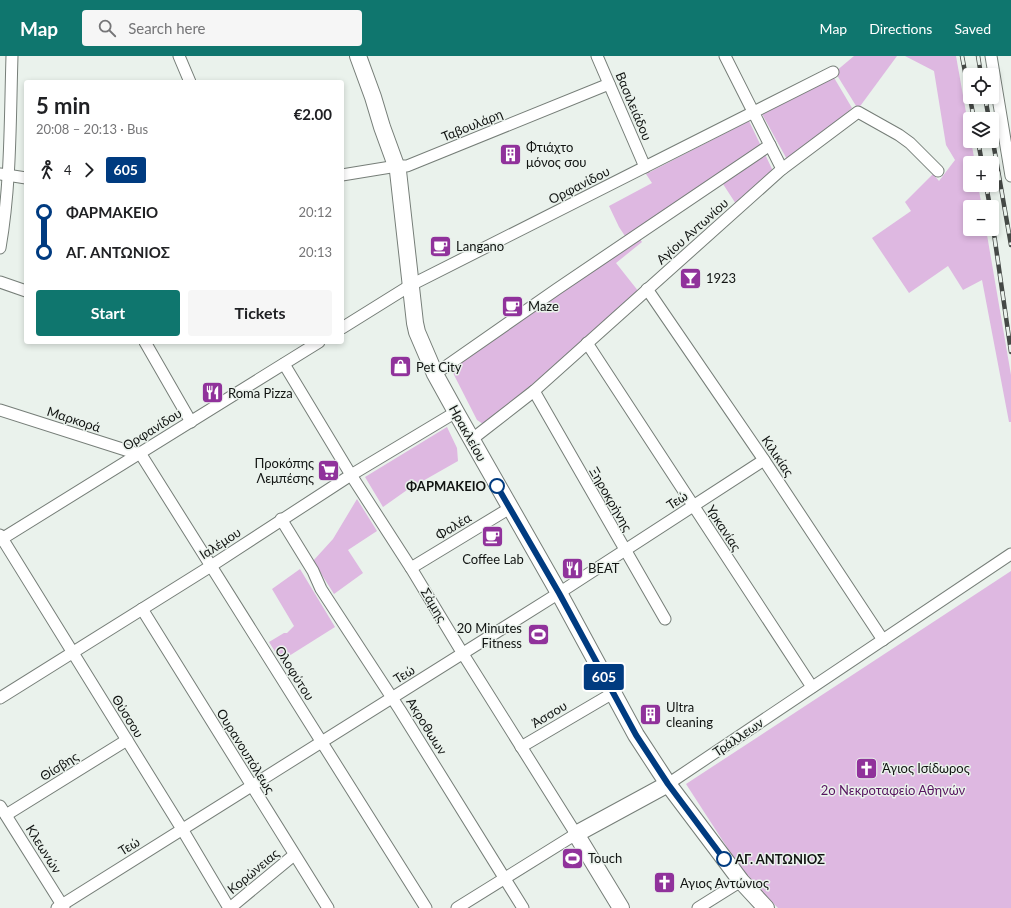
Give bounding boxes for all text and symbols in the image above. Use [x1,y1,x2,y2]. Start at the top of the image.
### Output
search box [82,10,362,46]
text: Map [20,17,58,40]
icon: search [96,17,118,39]
text: Search here [128,19,206,37]
text: Map [820,20,847,37]
text: Directions [869,20,932,37]
text: Saved [954,20,991,37]
map controls [963,68,999,236]
button: locate [963,68,999,104]
street label: Βασιλειάδου [612,69,656,143]
text: 5 min [36,92,91,119]
text: €2.00 [294,105,332,123]
street label: Ταβουλάρη [439,105,505,145]
button: layers [963,112,999,148]
text: 20:08 – 20:13 · Bus [36,121,148,137]
place label: Φτιάχτο μόνος σου [526,139,587,170]
building icon: Φτιάχτο μόνος σου [497,141,523,167]
button: + [963,156,999,192]
icon: walk [36,159,58,181]
icon: forward [78,159,100,181]
text: 605 [114,161,138,178]
text: 4 [64,162,72,178]
street label: Ορφανίδου [546,163,612,207]
street label: Αγίου Αντωνίου [653,195,731,267]
button: − [963,200,999,236]
text: ΦΑΡΜΑΚΕΙΟ [66,203,158,221]
text: 20:12 [299,204,332,220]
cafe icon: Langano [427,233,453,259]
place label: Langano [456,238,504,254]
text: ΑΓ. ΑΝΤΩΝΙΟΣ [66,243,170,261]
text: 20:13 [299,244,332,260]
bar icon: 1923 [678,265,704,291]
place label: 1923 [706,270,736,286]
button: Start [36,290,180,336]
button: Tickets [188,290,332,336]
cafe icon: Maze [499,293,525,319]
place label: Maze [528,298,559,314]
shop icon: Pet City [387,354,413,380]
place label: Pet City [416,359,462,375]
restaurant icon: Roma Pizza [199,380,225,406]
place label: Roma Pizza [228,385,293,401]
street label: Ηρακλείου [446,402,490,464]
street label: Μαρκορά [45,403,103,435]
street label: Ορφανίδου [120,405,184,453]
street label: Κιλικίας [758,432,798,480]
place label: Προκόπης Λεμπέσης [254,455,314,486]
supermarket icon: Προκόπης Λεμπέσης [316,457,342,483]
street label: Ξηροκρήνης [586,464,636,534]
place label: ΦΑΡΜΑΚΕΙΟ [406,478,486,494]
marker: ΦΑΡΜΑΚΕΙΟ [489,478,505,494]
street label: Τεώ [663,487,691,513]
street label: Υρκανίας [703,502,745,554]
street label: Φαλέα [432,509,474,543]
street label: Ιαλέμου [196,524,244,562]
cafe icon: Coffee Lab [480,524,506,550]
place label: Coffee Lab [462,551,524,567]
restaurant icon: ΒΕΑΤ [560,555,586,581]
place label: ΒΕΑΤ [588,560,620,576]
street label: Σάμης [418,585,450,625]
place label: 20 Μinutes Fitness [457,620,522,651]
sports icon: 20 Μinutes Fitness [525,622,551,648]
street label: Ολοφύτου [272,643,318,703]
street label: Τεώ [390,661,418,687]
line badge: 605 [581,664,627,690]
text: 605 [592,668,616,685]
street label: Θύσσου [109,692,147,740]
street label: Ακροθωων [403,695,451,758]
street label: Άσσου [528,697,570,731]
place label: Ultra cleaning [666,699,713,730]
building icon: Ultra cleaning [638,701,664,727]
street label: Ουρανουπόλεως [213,706,279,796]
street label: Τράλλεων [710,714,766,760]
street label: Θίσβης [37,748,81,784]
church icon: Άγιος Ισίδωρος [854,755,880,781]
place label: Άγιος Ισίδωρος [882,760,970,776]
park label: 2ο Νεκροταφείο Αθηνών [821,782,966,798]
street label: Κλεωνών [23,822,65,877]
street label: Τεώ [115,833,143,859]
street label: Κορώνειας [224,845,282,897]
sports icon: Touch [559,845,585,871]
place label: Touch [588,850,622,866]
marker: ΑΓ. ΑΝΤΩΝΙΟΣ [716,851,732,867]
place label: ΑΓ. ΑΝΤΩΝΙΟΣ [734,851,825,867]
church icon: Αγιος Αντώνιος [651,870,677,896]
place label: Αγιος Αντώνιος [680,875,769,891]

